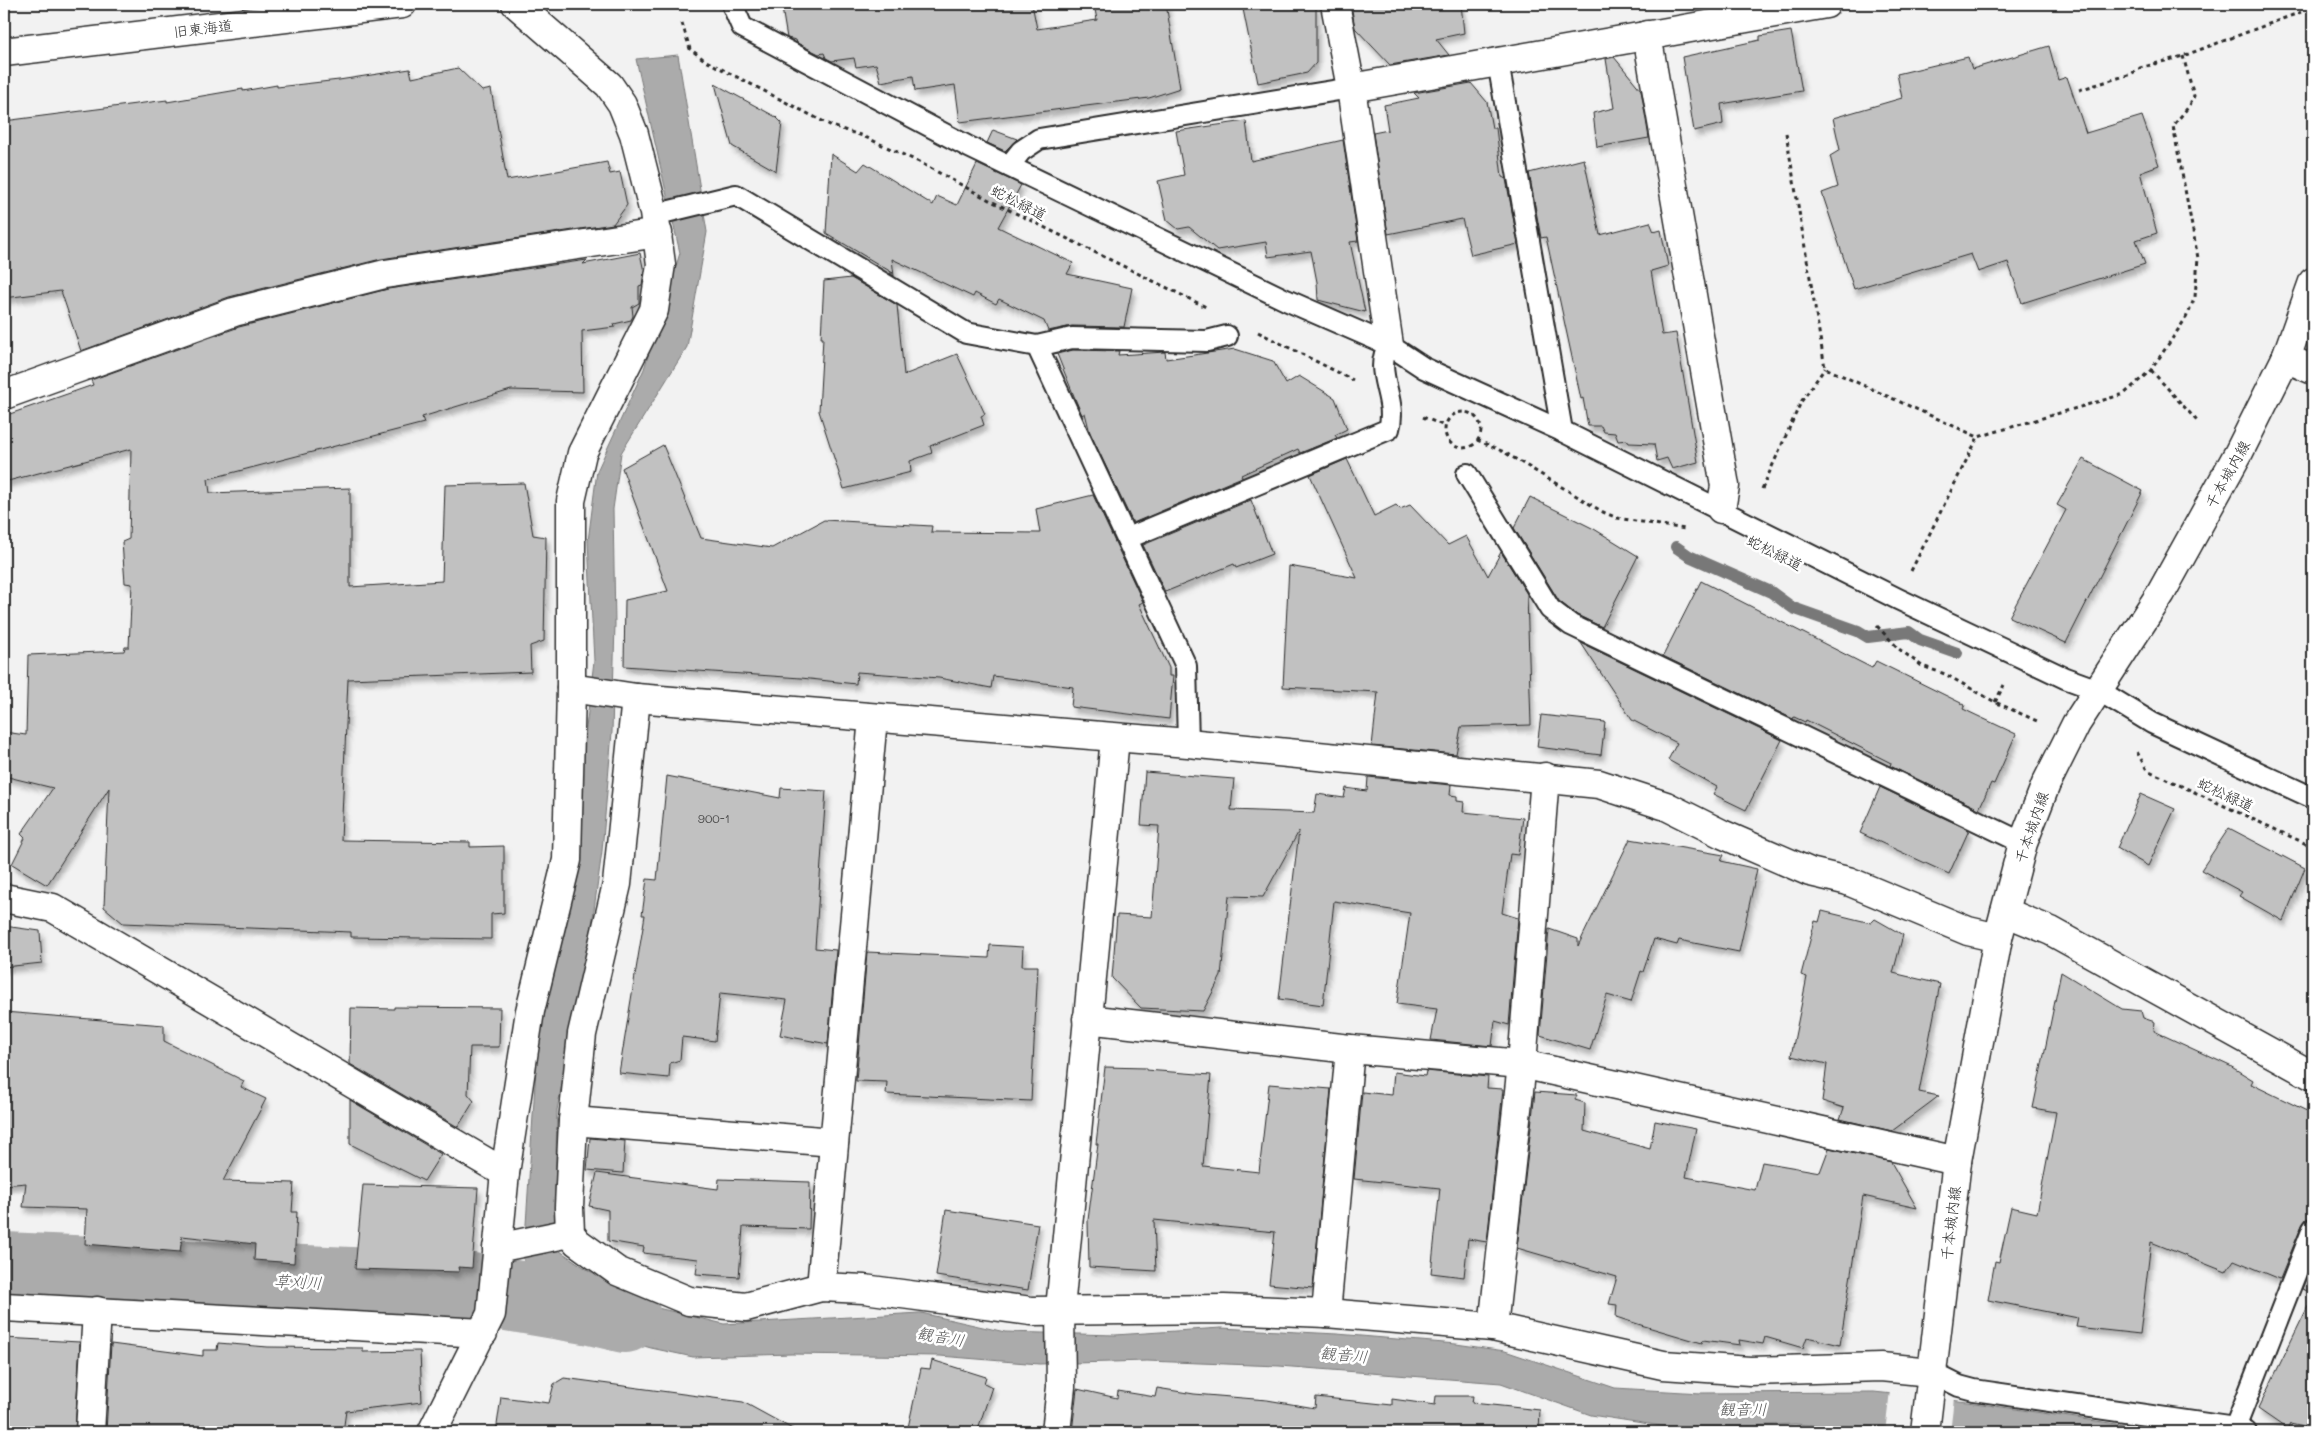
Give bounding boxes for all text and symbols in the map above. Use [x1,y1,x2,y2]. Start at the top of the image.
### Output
street label: 旧東海道 [172,14,234,42]
street label: 蛇松緑道 [988,179,1050,225]
street label: 千本城内線 [2200,436,2254,512]
street label: 蛇松緑道 [1744,529,1806,575]
street label: 蛇松緑道 [2195,772,2257,816]
street label: 千本城内線 [2009,788,2053,866]
house number: 900-1 [698,810,730,826]
street label: 千本城内線 [1936,1185,1964,1261]
water label: 草刈川 [273,1269,323,1293]
water label: 観音川 [916,1321,966,1351]
water label: 観音川 [1319,1341,1369,1367]
water label: 観音川 [1719,1398,1767,1419]

